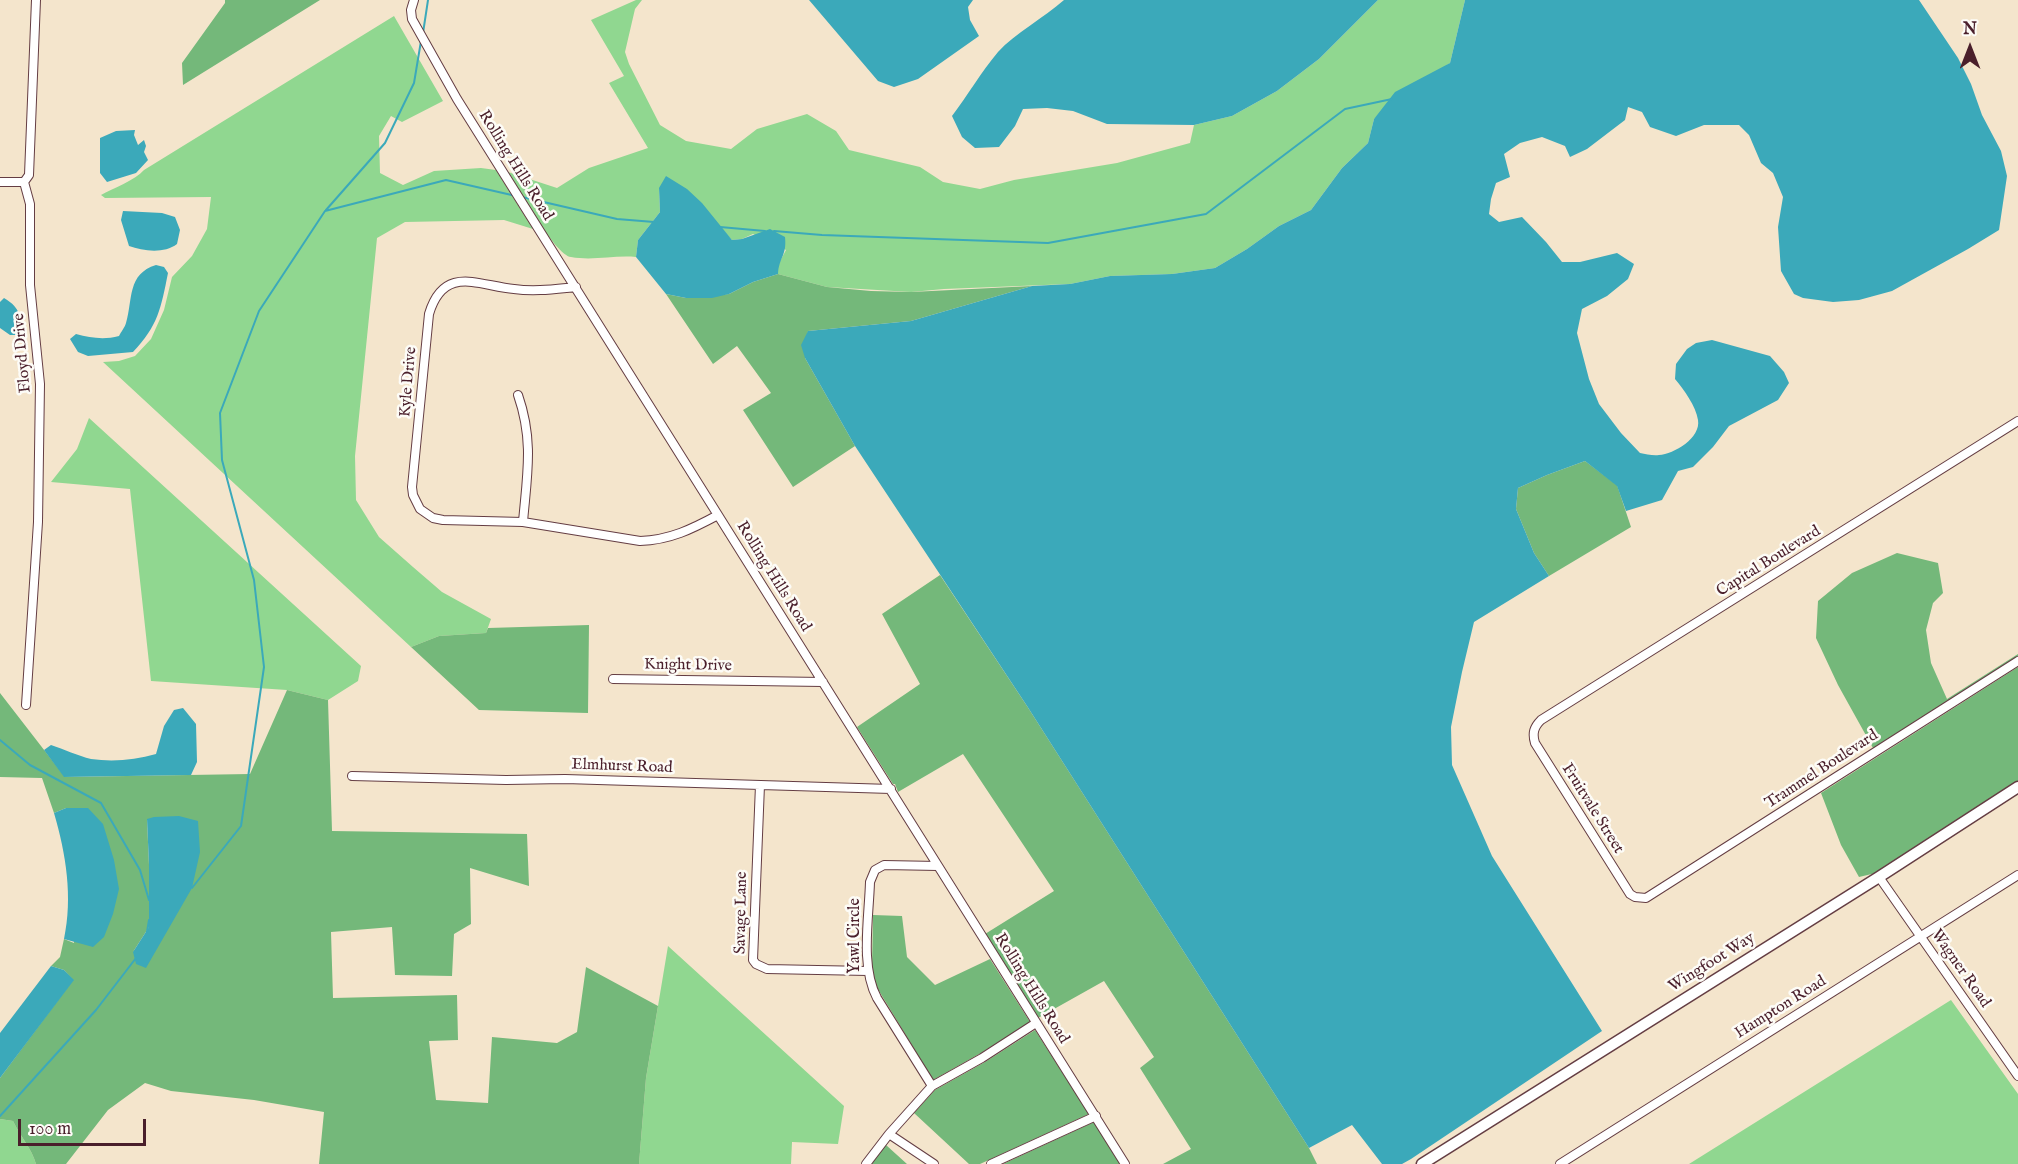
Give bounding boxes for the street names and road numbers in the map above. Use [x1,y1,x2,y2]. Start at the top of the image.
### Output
street label: Rolling Hills Road [473,107,557,225]
street label: Floyd Drive [10,312,36,394]
street label: Kyle Drive [396,346,422,418]
street label: Rolling Hills Road [731,518,815,636]
street label: Capital Boulevard [1713,522,1825,602]
street label: Knight Drive [644,656,732,676]
street label: Trammel Boulevard [1762,726,1882,814]
street label: Elmhurst Road [571,756,673,778]
street label: Fruitvale Street [1557,760,1627,858]
street label: Savage Lane [732,872,752,954]
street label: Yawl Circle [846,898,866,974]
street label: Wagner Road [1926,926,1994,1012]
street label: Wingfoot Way [1666,929,1758,997]
street label: Rolling Hills Road [989,930,1073,1048]
street label: Hampton Road [1732,972,1830,1044]

